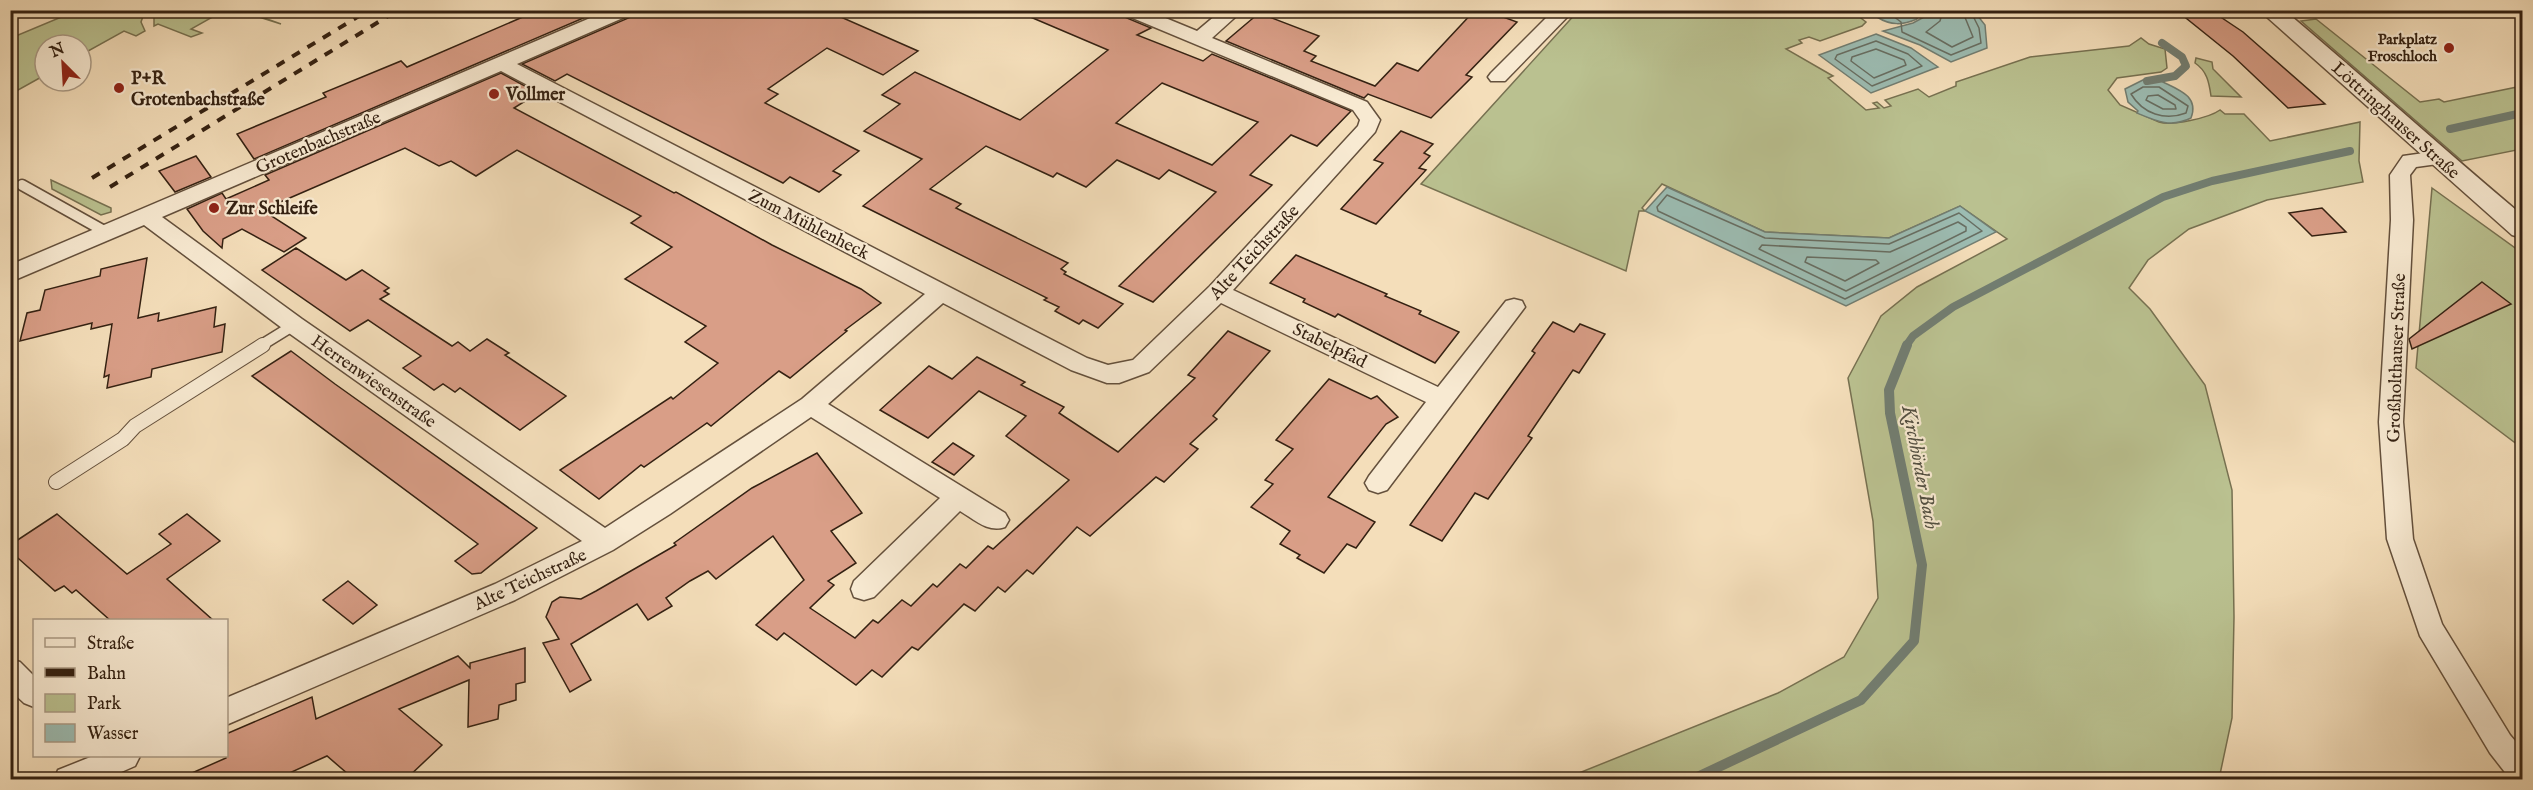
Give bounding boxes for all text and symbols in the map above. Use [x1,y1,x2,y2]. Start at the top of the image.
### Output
place label: Parkplatz Froschloch [2368,30,2438,66]
north arrow [33,33,93,93]
text: N [46,39,68,63]
marker: Parkplatz Froschloch [2442,41,2456,55]
street label: Löttringhauser Straße [2326,57,2464,185]
place label: P+R Grotenbachstraße [131,68,265,112]
marker: P+R Grotenbachstraße [112,81,126,95]
place label: Vollmer [505,84,565,107]
marker: Vollmer [487,87,501,101]
street label: Grotenbachstraße [253,107,385,180]
street label: Zum Mühlenheck [744,185,873,266]
place label: Zur Schleife [226,198,318,221]
marker: Zur Schleife [207,201,221,215]
street label: Alte Teichstraße [1204,201,1305,306]
street label: Großholthauser Straße [2383,273,2412,443]
street label: Stabelpfad [1289,319,1371,374]
street label: Herrenwiesenstraße [306,330,440,434]
water label: Kirchhörder Bach [1895,402,1944,532]
street label: Alte Teichstraße [470,544,591,617]
legend [33,619,228,757]
text: Straße [87,633,134,656]
text: Bahn [87,663,126,686]
text: Park [87,693,122,716]
text: Wasser [87,723,139,746]

